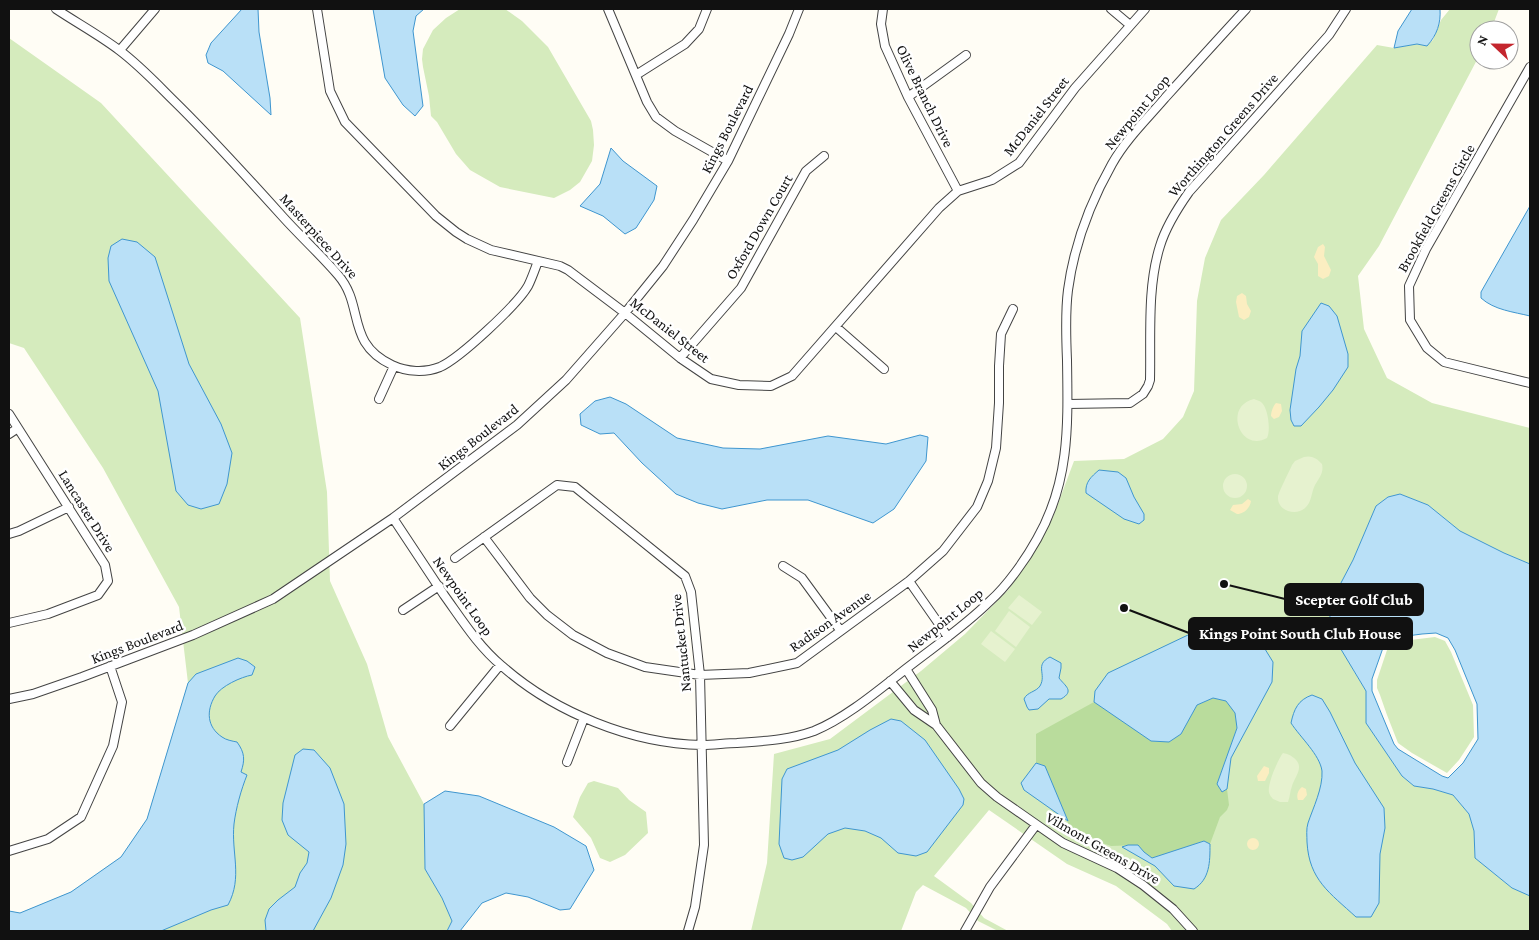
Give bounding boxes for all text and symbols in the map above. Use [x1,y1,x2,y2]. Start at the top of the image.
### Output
north arrow [1469,20,1519,70]
text: N [1473,32,1491,48]
street label: Olive Branch Drive [893,42,957,150]
street label: Worthington Greens Drive [1165,70,1282,201]
street label: Newpoint Loop [1101,71,1174,153]
street label: McDaniel Street [1000,72,1073,159]
street label: Kings Boulevard [698,82,757,176]
street label: Brookfield Greens Circle [1394,141,1478,275]
street label: Oxford Down Court [722,171,796,282]
street label: Masterpiece Drive [276,190,362,283]
street label: McDaniel Street [627,294,714,367]
street label: Kings Boulevard [435,401,522,474]
street label: Lancaster Drive [55,467,119,555]
street label: Newpoint Loop [429,553,496,639]
callout: Scepter Golf Club [1285,584,1423,615]
street label: Newpoint Loop [904,585,987,656]
street label: Radison Avenue [786,587,874,655]
text: Scepter Golf Club [1295,591,1413,608]
street label: Nantucket Drive [668,593,694,693]
street label: Kings Boulevard [89,617,186,668]
callout: Kings Point South Club House [1189,618,1412,649]
text: Kings Point South Club House [1199,625,1402,642]
street label: Vilmont Greens Drive [1043,809,1163,887]

